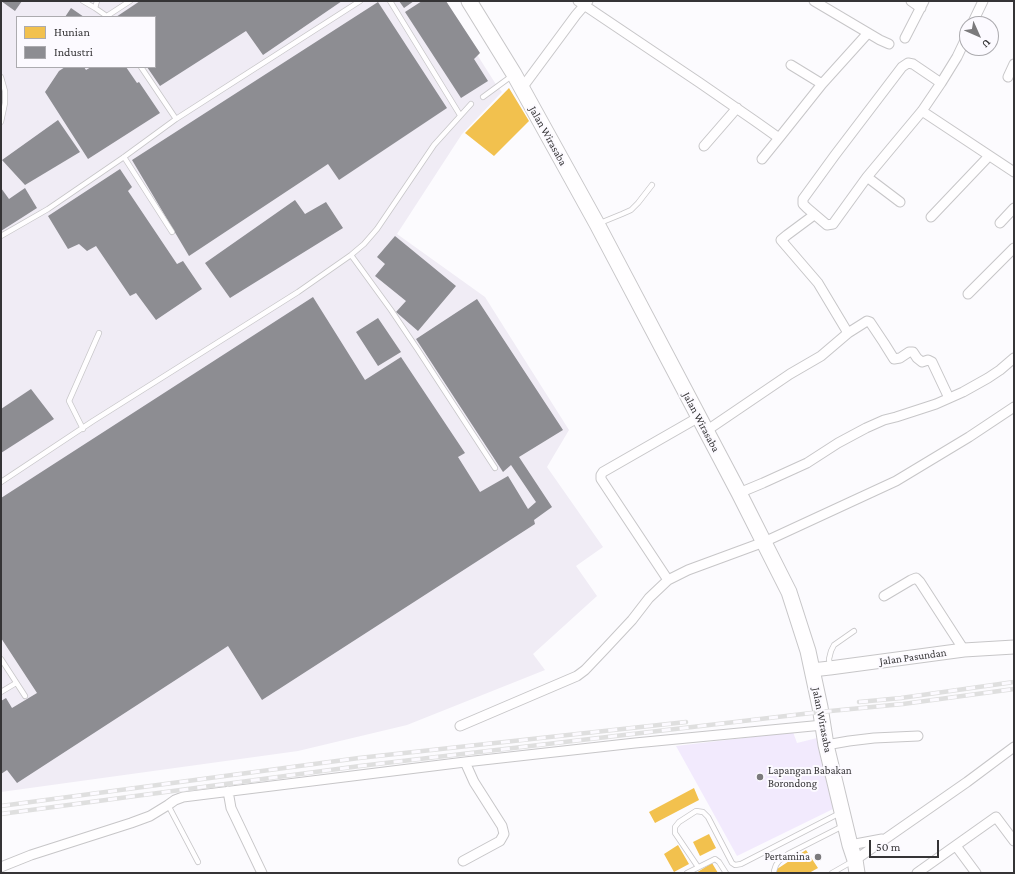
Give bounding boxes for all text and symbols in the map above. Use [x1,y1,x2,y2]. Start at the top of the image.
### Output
legend [16,16,156,68]
north arrow [959,16,999,56]
text: Hunian [54,25,90,39]
text: U [980,37,994,51]
text: Industri [54,45,93,59]
street label: Jalan Wirasaba [526,104,570,168]
street label: Jalan Wirasaba [680,390,722,454]
street label: Jalan Pasundan [879,646,947,668]
street label: Jalan Wirasaba [809,686,835,754]
place label: Lapangan Babakan Borondong [768,764,852,790]
marker: Lapangan Babakan Borondong [755,772,765,782]
scale bar [871,832,941,858]
text: 50 m [876,840,900,854]
place label: Pertamina [765,850,810,864]
marker: Pertamina [813,852,823,862]

